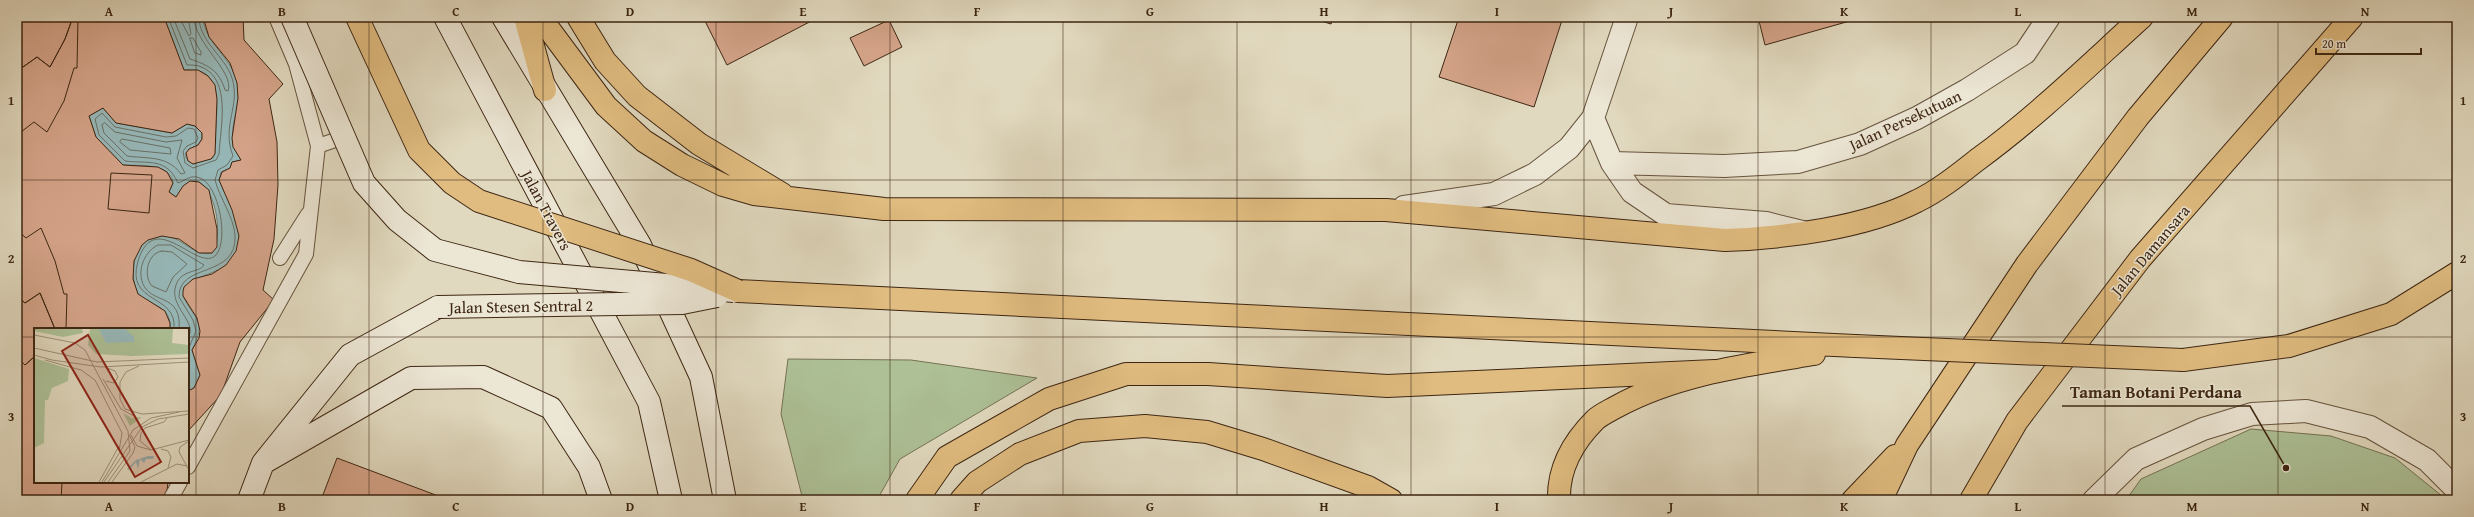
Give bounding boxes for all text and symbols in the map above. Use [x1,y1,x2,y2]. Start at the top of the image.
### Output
text: A [105,2,114,21]
text: B [278,2,286,21]
text: C [452,2,460,21]
text: D [626,2,634,21]
text: E [800,2,807,21]
text: F [974,2,981,21]
text: G [1146,2,1154,21]
text: H [1319,2,1329,21]
text: I [1495,2,1499,21]
text: J [1667,2,1674,21]
text: K [1840,2,1849,21]
text: L [2015,2,2022,21]
text: M [2186,2,2198,21]
text: N [2361,2,2370,21]
scale bar [2316,30,2421,56]
text: 20 m [2322,35,2346,52]
street label: Jalan Persekutuan [1843,83,1965,157]
text: 1 [8,91,14,110]
text: 1 [2460,91,2466,110]
street label: Jalan Travers [515,164,578,254]
street label: Jalan Damansara [2104,199,2195,302]
text: 2 [8,249,15,268]
text: 2 [2460,249,2467,268]
street label: Jalan Stesen Sentral 2 [447,293,593,319]
inset map [34,328,189,483]
callout: Taman Botani Perdana [2062,377,2250,406]
text: Taman Botani Perdana [2070,379,2242,404]
text: 3 [8,407,14,426]
text: 3 [2460,407,2466,426]
text: A [105,497,114,516]
text: B [278,497,286,516]
text: C [452,497,460,516]
text: D [626,497,634,516]
text: E [800,497,807,516]
text: F [974,497,981,516]
text: G [1146,497,1154,516]
text: H [1319,497,1329,516]
text: I [1495,497,1499,516]
text: J [1667,497,1674,516]
text: K [1840,497,1849,516]
text: L [2015,497,2022,516]
text: M [2186,497,2198,516]
text: N [2361,497,2370,516]

